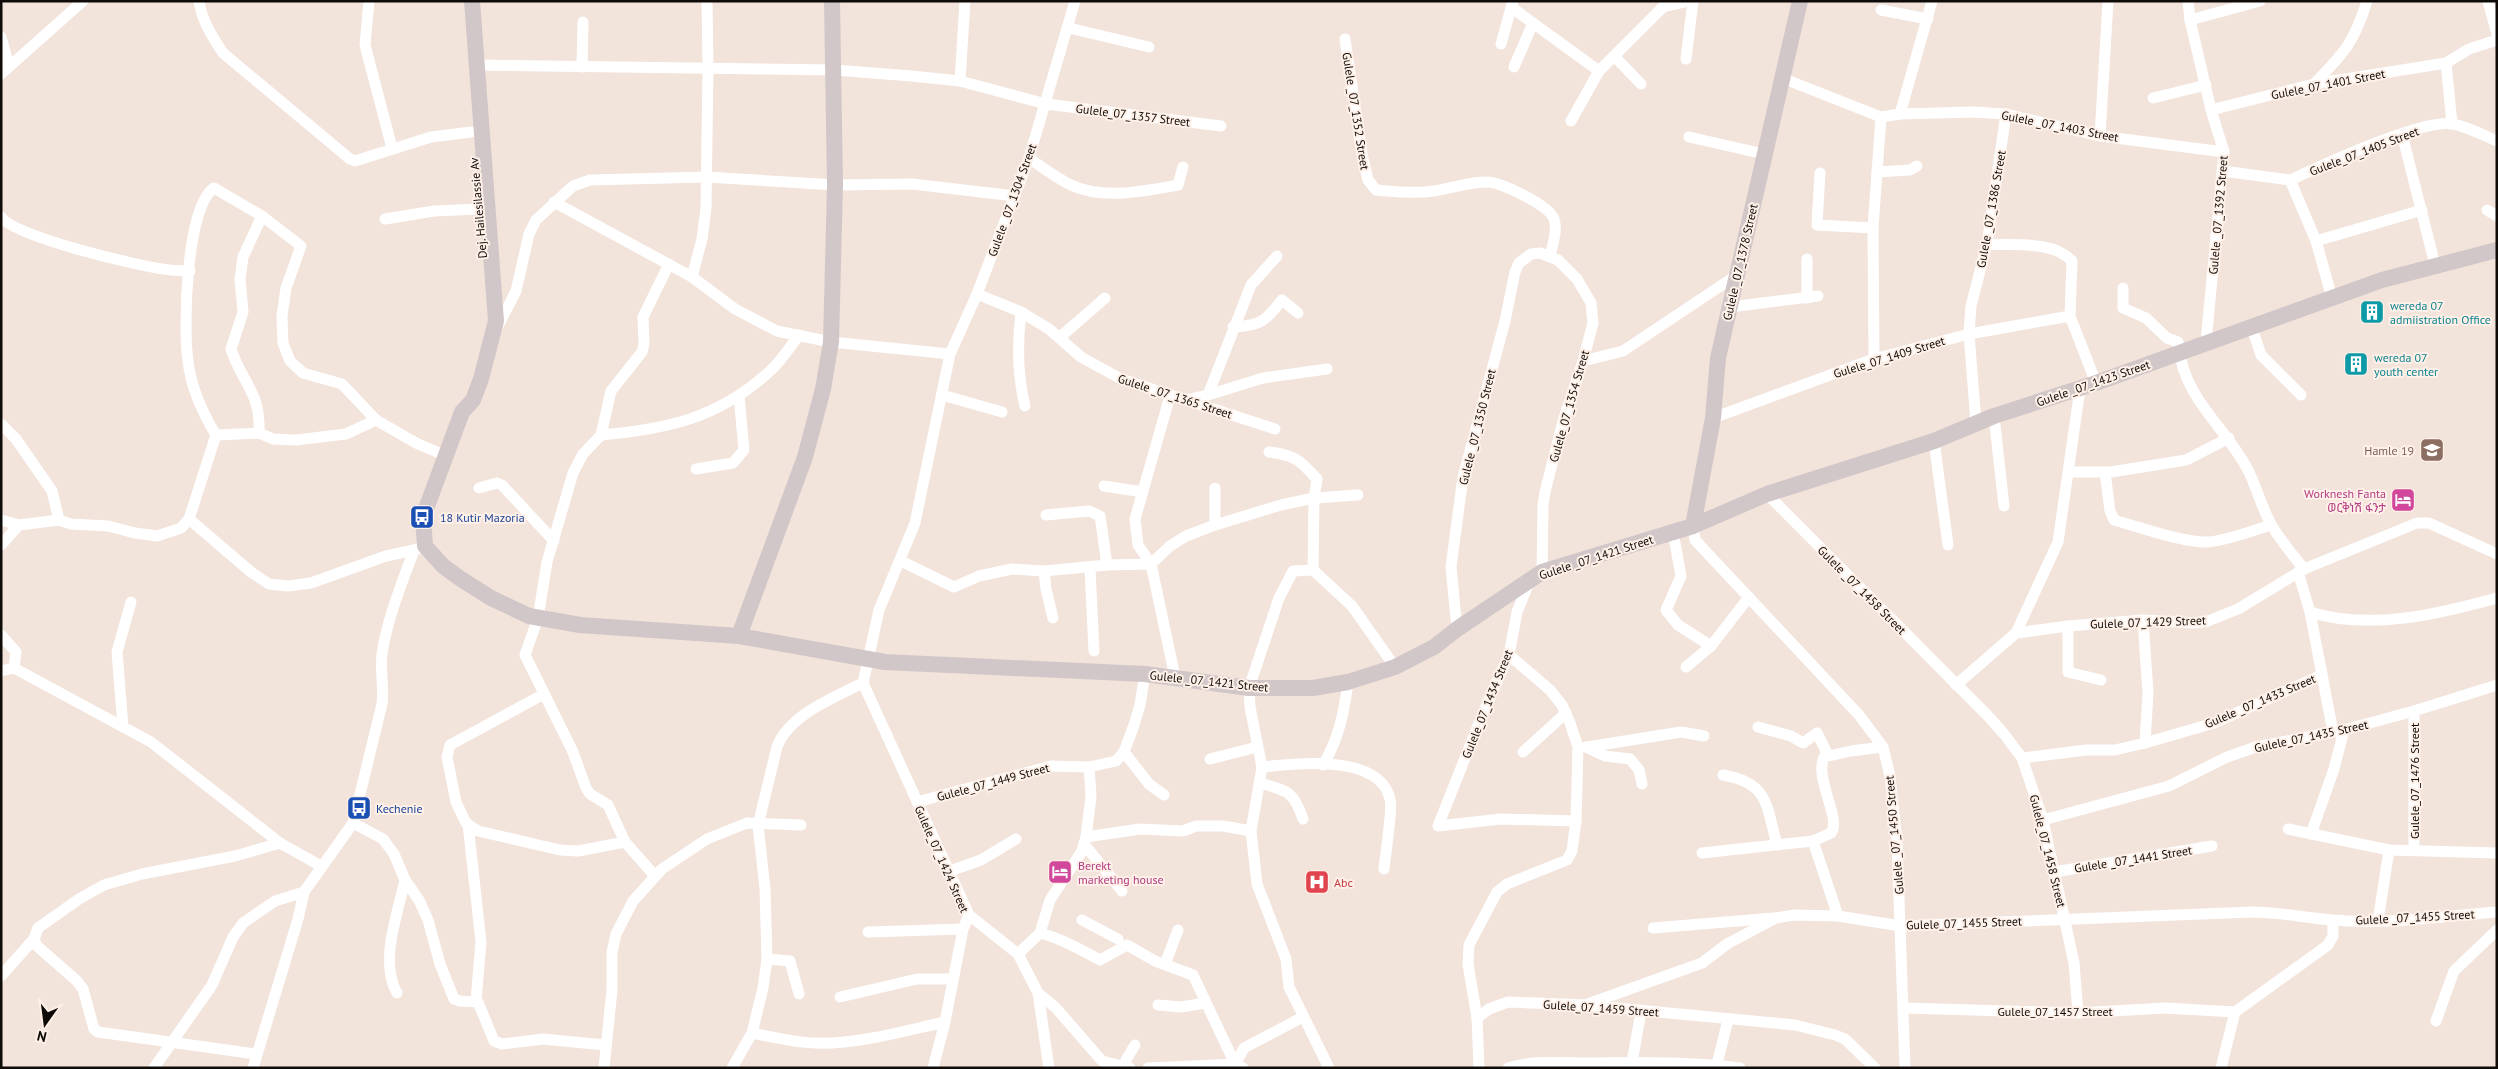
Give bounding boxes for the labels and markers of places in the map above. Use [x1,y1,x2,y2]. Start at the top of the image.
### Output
place label: wereda 07 admiistration Office [2390,298,2491,327]
building icon: wereda 07 admiistration Office [2359,299,2385,325]
place label: wereda 07 youth center [2374,350,2438,379]
building icon: wereda 07 youth center [2343,351,2369,377]
school or university icon: Hamle 19 [2419,437,2445,463]
place label: Hamle 19 [2364,443,2414,458]
place label: Worknesh Fanta ወርቅነሽ ፋንታ [2304,486,2387,515]
hotel icon: Worknesh Fanta ወርቅነሽ ፋንታ [2390,487,2416,513]
bus stop icon: 18 Kutir Mazoria [409,504,435,530]
place label: 18 Kutir Mazoria [440,510,525,525]
bus stop icon: Kechenie [346,795,372,821]
place label: Kechenie [376,801,423,816]
place label: Berekt marketing house [1078,858,1164,887]
hotel icon: Berekt marketing house [1047,859,1073,885]
hospital icon: Abc [1304,869,1330,895]
place label: Abc [1334,875,1354,890]

